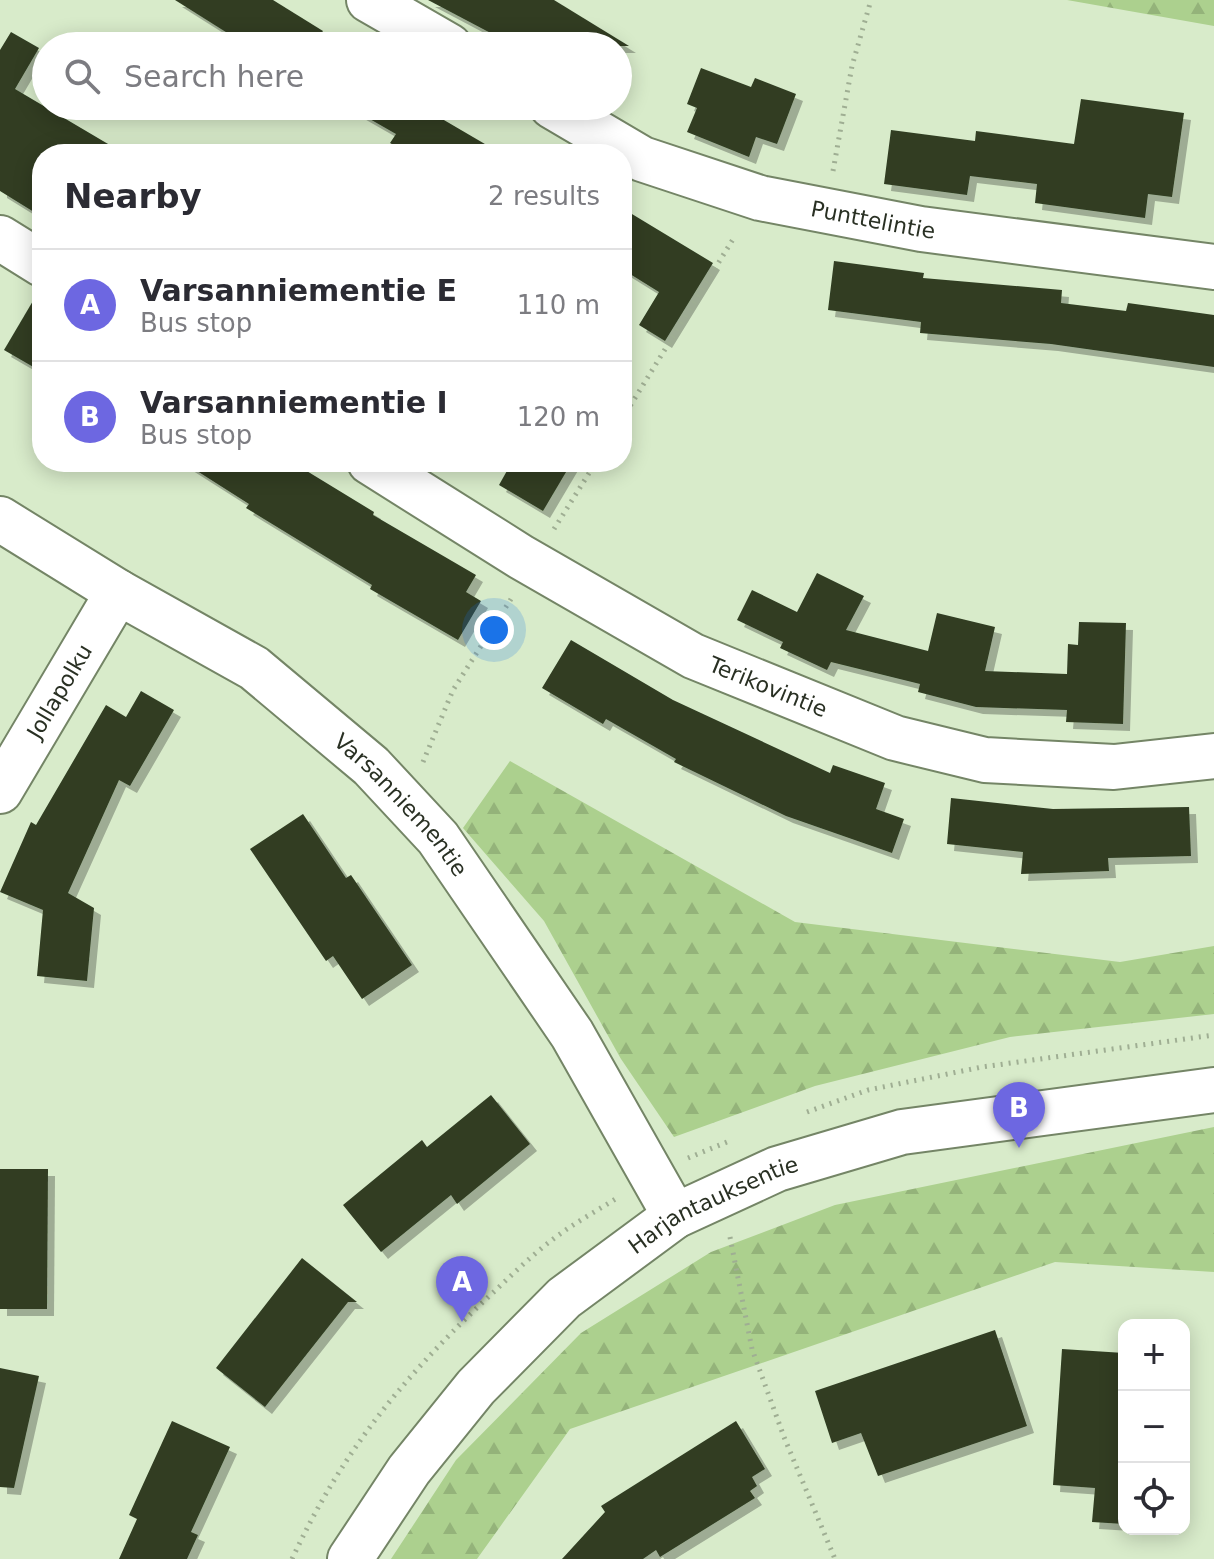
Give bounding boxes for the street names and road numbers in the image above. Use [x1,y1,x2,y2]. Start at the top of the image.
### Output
street label: Punttelintie [809,196,937,244]
street label: Jollapolku [21,640,97,745]
street label: Terikovintie [704,651,831,722]
street label: Varsanniementie [329,729,472,881]
street label: Harjantauksentie [624,1151,801,1259]

